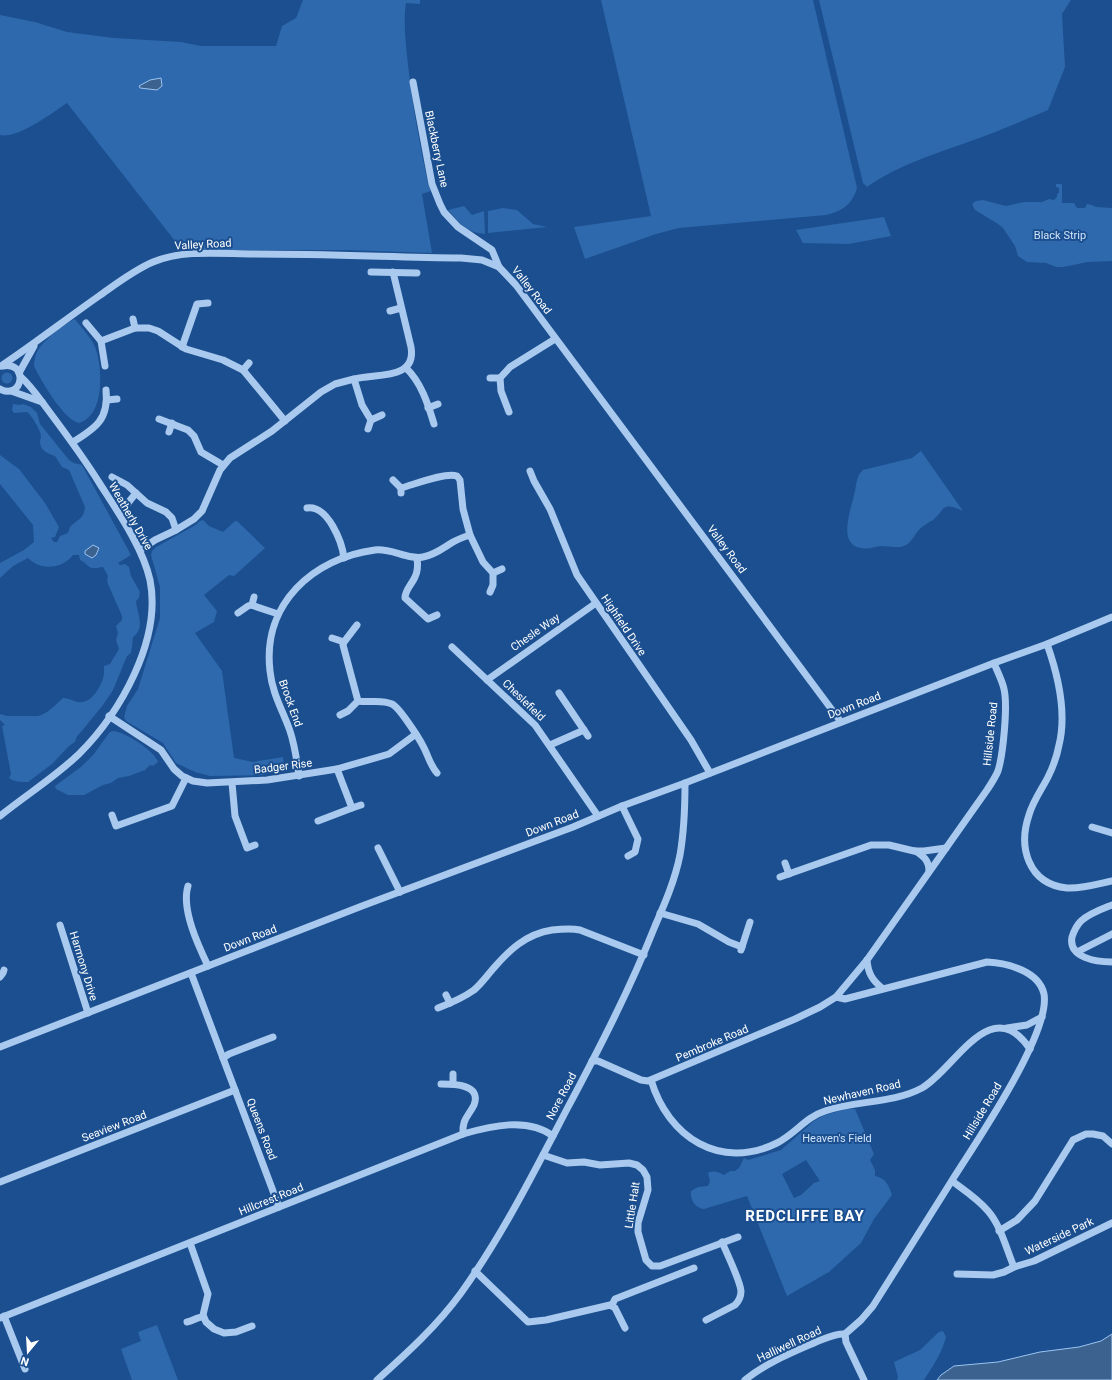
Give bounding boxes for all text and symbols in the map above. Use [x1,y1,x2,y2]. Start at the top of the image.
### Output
street label: Blackberry Lane [422,110,451,189]
park label: Black Strip [1034,229,1086,242]
street label: Valley Road [174,237,232,252]
street label: Valley Road [509,264,554,317]
street label: Weatherly Drive [106,480,155,553]
street label: Valley Road [704,523,749,576]
street label: Highfield Drive [598,592,649,658]
street label: Chesle Way [508,610,563,654]
street label: Cheslefield [500,677,548,724]
street label: Brock End [276,678,305,729]
street label: Down Road [826,689,883,722]
street label: Hillside Road [981,701,1000,767]
street label: Badger Rise [253,756,313,777]
street label: Down Road [524,807,581,840]
street label: Down Road [222,922,279,955]
street label: Harmony Drive [67,930,100,1003]
street label: Pembroke Road [674,1022,750,1065]
street label: Nore Road [544,1070,579,1122]
street label: Newhaven Road [822,1077,902,1108]
street label: Hillside Road [960,1080,1005,1142]
street label: Queens Road [244,1096,279,1162]
street label: Seaview Road [80,1108,148,1145]
park label: Heaven's Field [802,1132,872,1145]
street label: Little Halt [622,1180,643,1229]
street label: Hillcrest Road [237,1181,305,1218]
district label: REDCLIFFE BAY [745,1207,865,1225]
street label: Waterside Park [1023,1215,1096,1258]
street label: Halliwell Road [755,1324,823,1365]
north arrow [8,1332,48,1372]
text: N [19,1354,31,1368]

